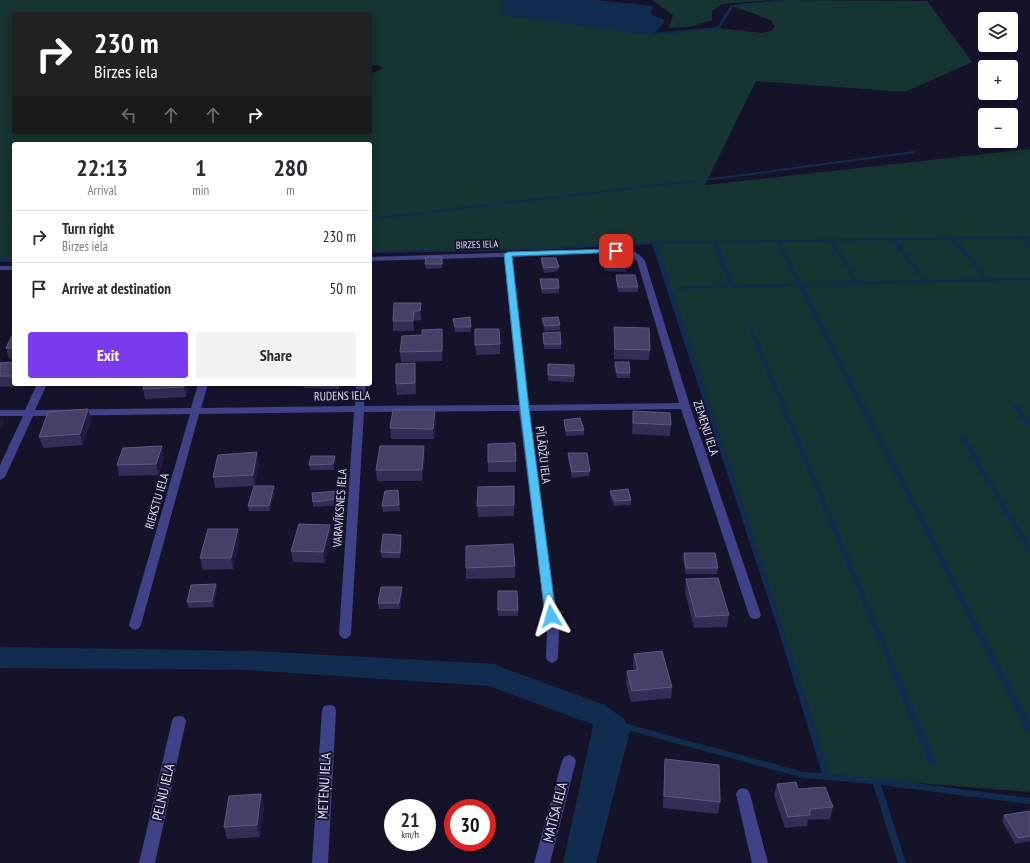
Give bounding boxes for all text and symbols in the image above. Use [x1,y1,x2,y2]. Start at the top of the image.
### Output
map controls [978,12,1018,148]
button: layers [978,12,1018,52]
text: 230 m [94,24,158,61]
icon: right [28,28,80,80]
text: Birzes iela [94,60,158,83]
button: + [978,60,1018,100]
icon: left [118,104,140,126]
icon: ahead [160,104,182,126]
icon: ahead [202,104,224,126]
icon: right [244,104,266,126]
button: − [978,108,1018,148]
text: 22:13 [76,152,128,183]
text: 1 [195,152,206,183]
text: 280 [273,152,308,183]
text: Arrival [87,182,117,199]
text: min [192,182,209,199]
text: m [286,182,295,199]
text: Turn right [62,219,114,238]
icon: right [28,226,50,248]
text: 230 m [323,227,356,246]
pin [599,234,633,268]
street label: BIRZES IELA [456,237,499,252]
text: Birzes iela [62,238,108,255]
icon: arrive [605,240,627,262]
icon: arrive [28,278,50,300]
text: Arrive at destination [62,279,171,298]
text: 50 m [330,279,356,298]
button: Exit [28,332,188,378]
button: Share [196,332,356,378]
street label: RUDENS IELA [314,388,371,403]
street label: ZEMEŅU IELA [691,398,723,458]
street label: PĪLĀDŽU IELA [533,425,554,485]
street label: VARAVĪKSNES IELA [329,468,350,549]
street label: RIEKSTU IELA [141,471,172,531]
position arrow [530,595,572,637]
street label: METEŅU IELA [313,752,335,820]
street label: PELNU IELA [148,761,178,822]
street label: MATĪSA IELA [539,780,571,844]
speed limit sign: 30 [444,799,496,851]
text: 21 [400,807,420,833]
text: km/h [401,828,419,841]

